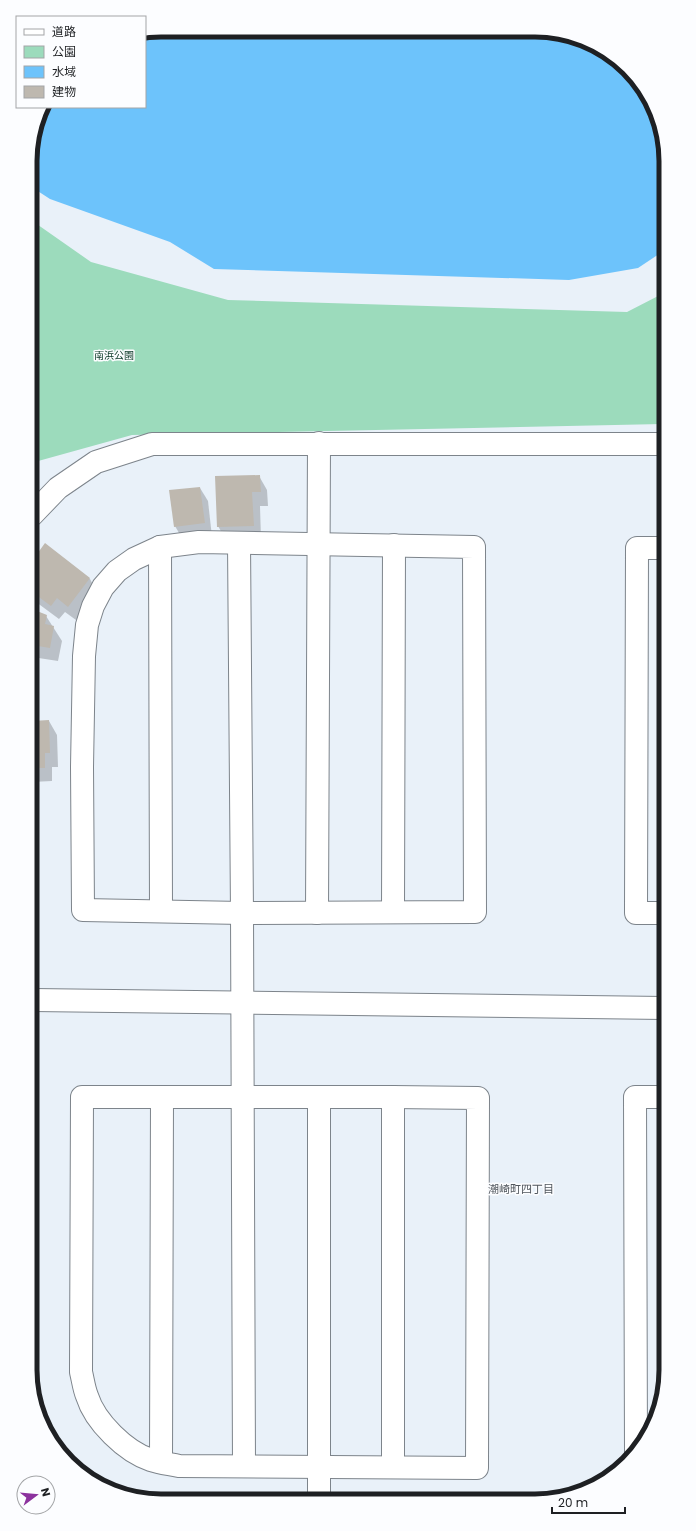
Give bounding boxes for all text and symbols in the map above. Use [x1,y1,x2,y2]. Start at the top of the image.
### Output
legend [16,16,146,108]
text: 道路 [52,23,76,40]
text: 公園 [52,43,76,60]
text: 水域 [52,63,76,80]
text: 建物 [52,83,76,100]
park label: 南浜公園 [94,348,134,363]
district label: 潮崎町四丁目 [488,1181,554,1197]
north arrow [16,1475,56,1515]
text: N [37,1486,54,1498]
scale bar [552,1489,625,1515]
text: 20 m [558,1494,588,1511]

